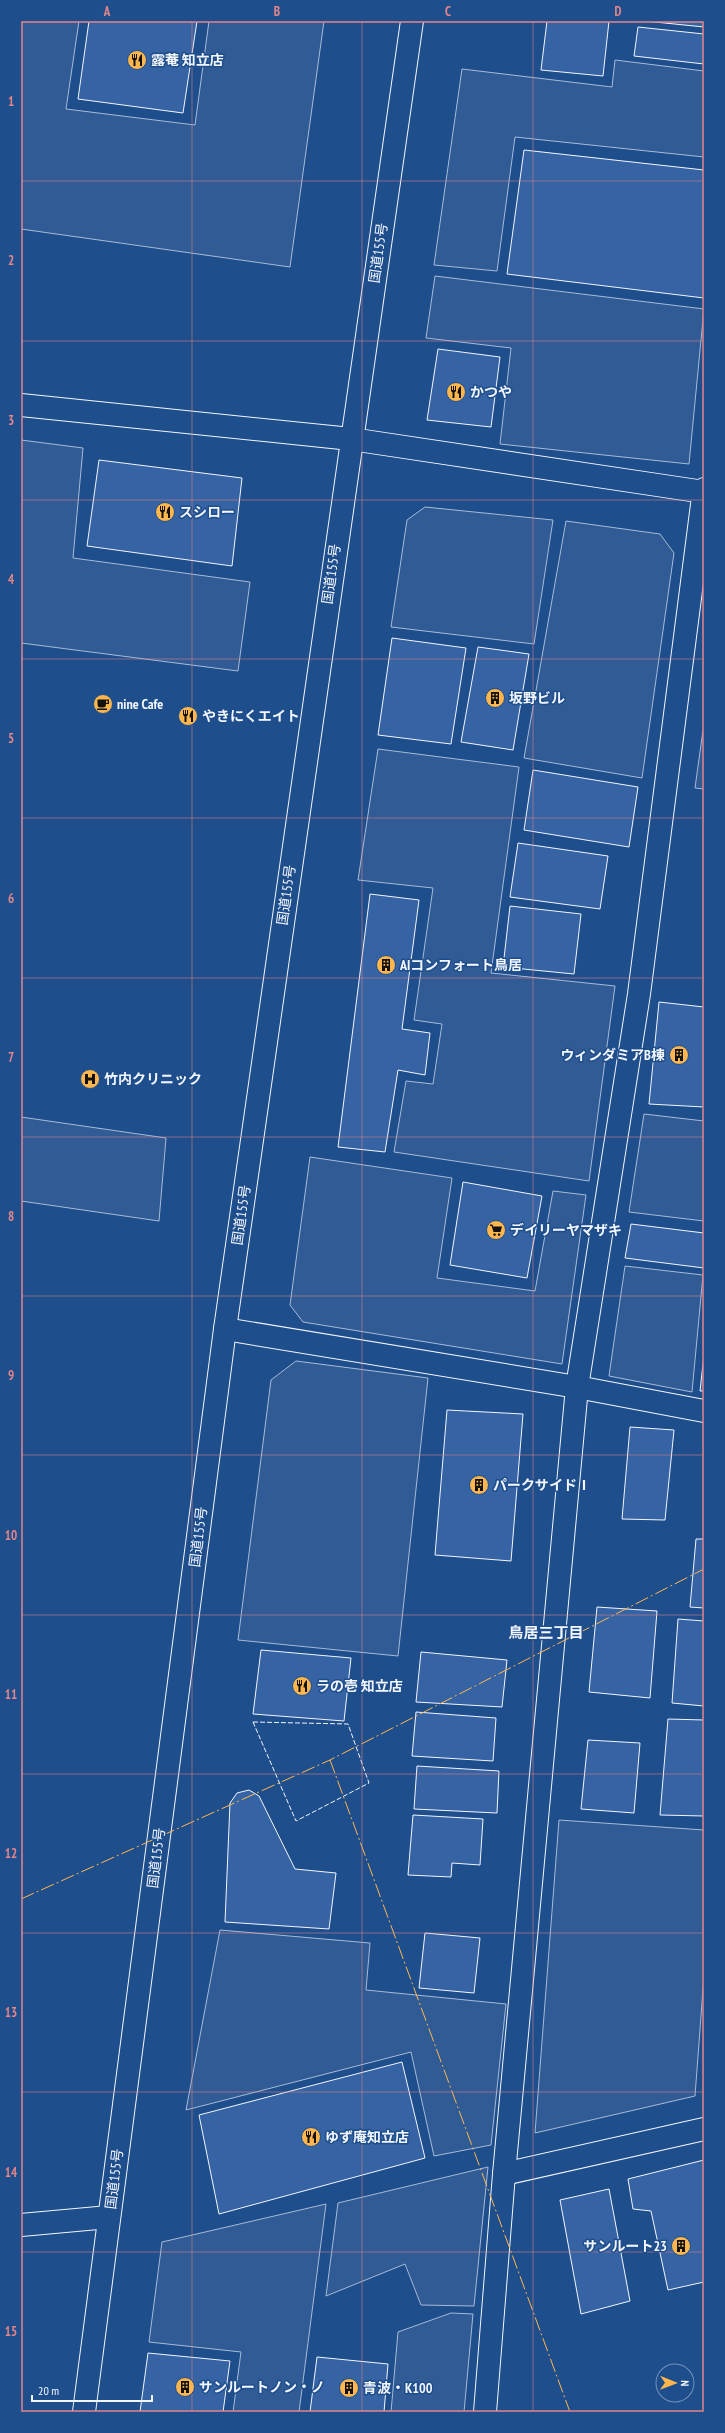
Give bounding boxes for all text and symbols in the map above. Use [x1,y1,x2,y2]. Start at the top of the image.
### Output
text: A [103,3,111,20]
text: B [274,3,280,20]
text: C [445,3,451,20]
text: D [615,3,622,20]
restaurant icon: 露菴 知立店 [126,49,148,71]
place label: 露菴 知立店 [151,51,224,69]
text: 1 [8,93,14,110]
street label: 国道155号 [365,222,391,284]
text: 2 [8,252,14,269]
restaurant icon: かつや [445,381,467,403]
place label: かつや [470,383,512,401]
text: 3 [8,412,14,429]
restaurant icon: スシロー [154,501,176,523]
place label: スシロー [179,503,235,521]
street label: 国道155号 [318,543,344,605]
text: 4 [8,571,15,588]
building icon: 坂野ビル [484,687,506,709]
place label: 坂野ビル [509,689,565,707]
cafe icon: nine Cafe [92,693,114,715]
place label: nine Cafe [117,695,163,713]
restaurant icon: やきにくエイト [177,705,199,727]
place label: やきにくエイト [202,707,300,725]
text: 5 [8,730,14,747]
street label: 国道155号 [273,864,299,926]
text: 6 [8,890,14,907]
building icon: AIコンフォート鳥居 [375,954,397,976]
place label: AIコンフォート鳥居 [399,956,522,974]
building icon: ウィンダミアB棟 [668,1044,690,1066]
place label: ウィンダミアB棟 [560,1046,665,1064]
text: 7 [8,1049,14,1066]
hospital icon: 竹内クリニック [79,1068,101,1090]
place label: 竹内クリニック [104,1070,202,1088]
street label: 国道155号 [228,1184,254,1246]
text: 8 [8,1208,14,1225]
supermarket icon: デイリーヤマザキ [485,1219,507,1241]
place label: デイリーヤマザキ [510,1221,622,1239]
text: 9 [8,1367,14,1384]
building icon: パークサイドⅠ [468,1474,490,1496]
place label: パークサイドⅠ [493,1476,591,1494]
street label: 国道155号 [185,1506,211,1568]
text: 10 [5,1527,17,1544]
district label: 鳥居三丁目 [508,1623,584,1642]
restaurant icon: ラの壱 知立店 [291,1675,313,1697]
place label: ラの壱 知立店 [316,1677,403,1695]
text: 11 [5,1686,17,1703]
street label: 国道155号 [143,1827,169,1889]
text: 12 [5,1845,17,1862]
text: 13 [5,2004,17,2021]
restaurant icon: ゆず庵知立店 [300,2126,322,2148]
place label: ゆず庵知立店 [325,2128,409,2146]
street label: 国道155号 [101,2148,127,2210]
text: 14 [5,2164,18,2181]
building icon: サンルート23 [670,2235,692,2257]
place label: サンルート23 [584,2237,667,2255]
text: 15 [5,2323,17,2340]
north arrow [655,2363,695,2403]
building icon: サンルートノン・ノ [174,2376,196,2398]
scale bar [32,2377,152,2403]
building icon: 青波・K100 [338,2377,360,2399]
place label: サンルートノン・ノ [199,2378,325,2396]
place label: 青波・K100 [363,2379,433,2397]
text: N [678,2380,692,2386]
text: 20 m [38,2383,59,2398]

